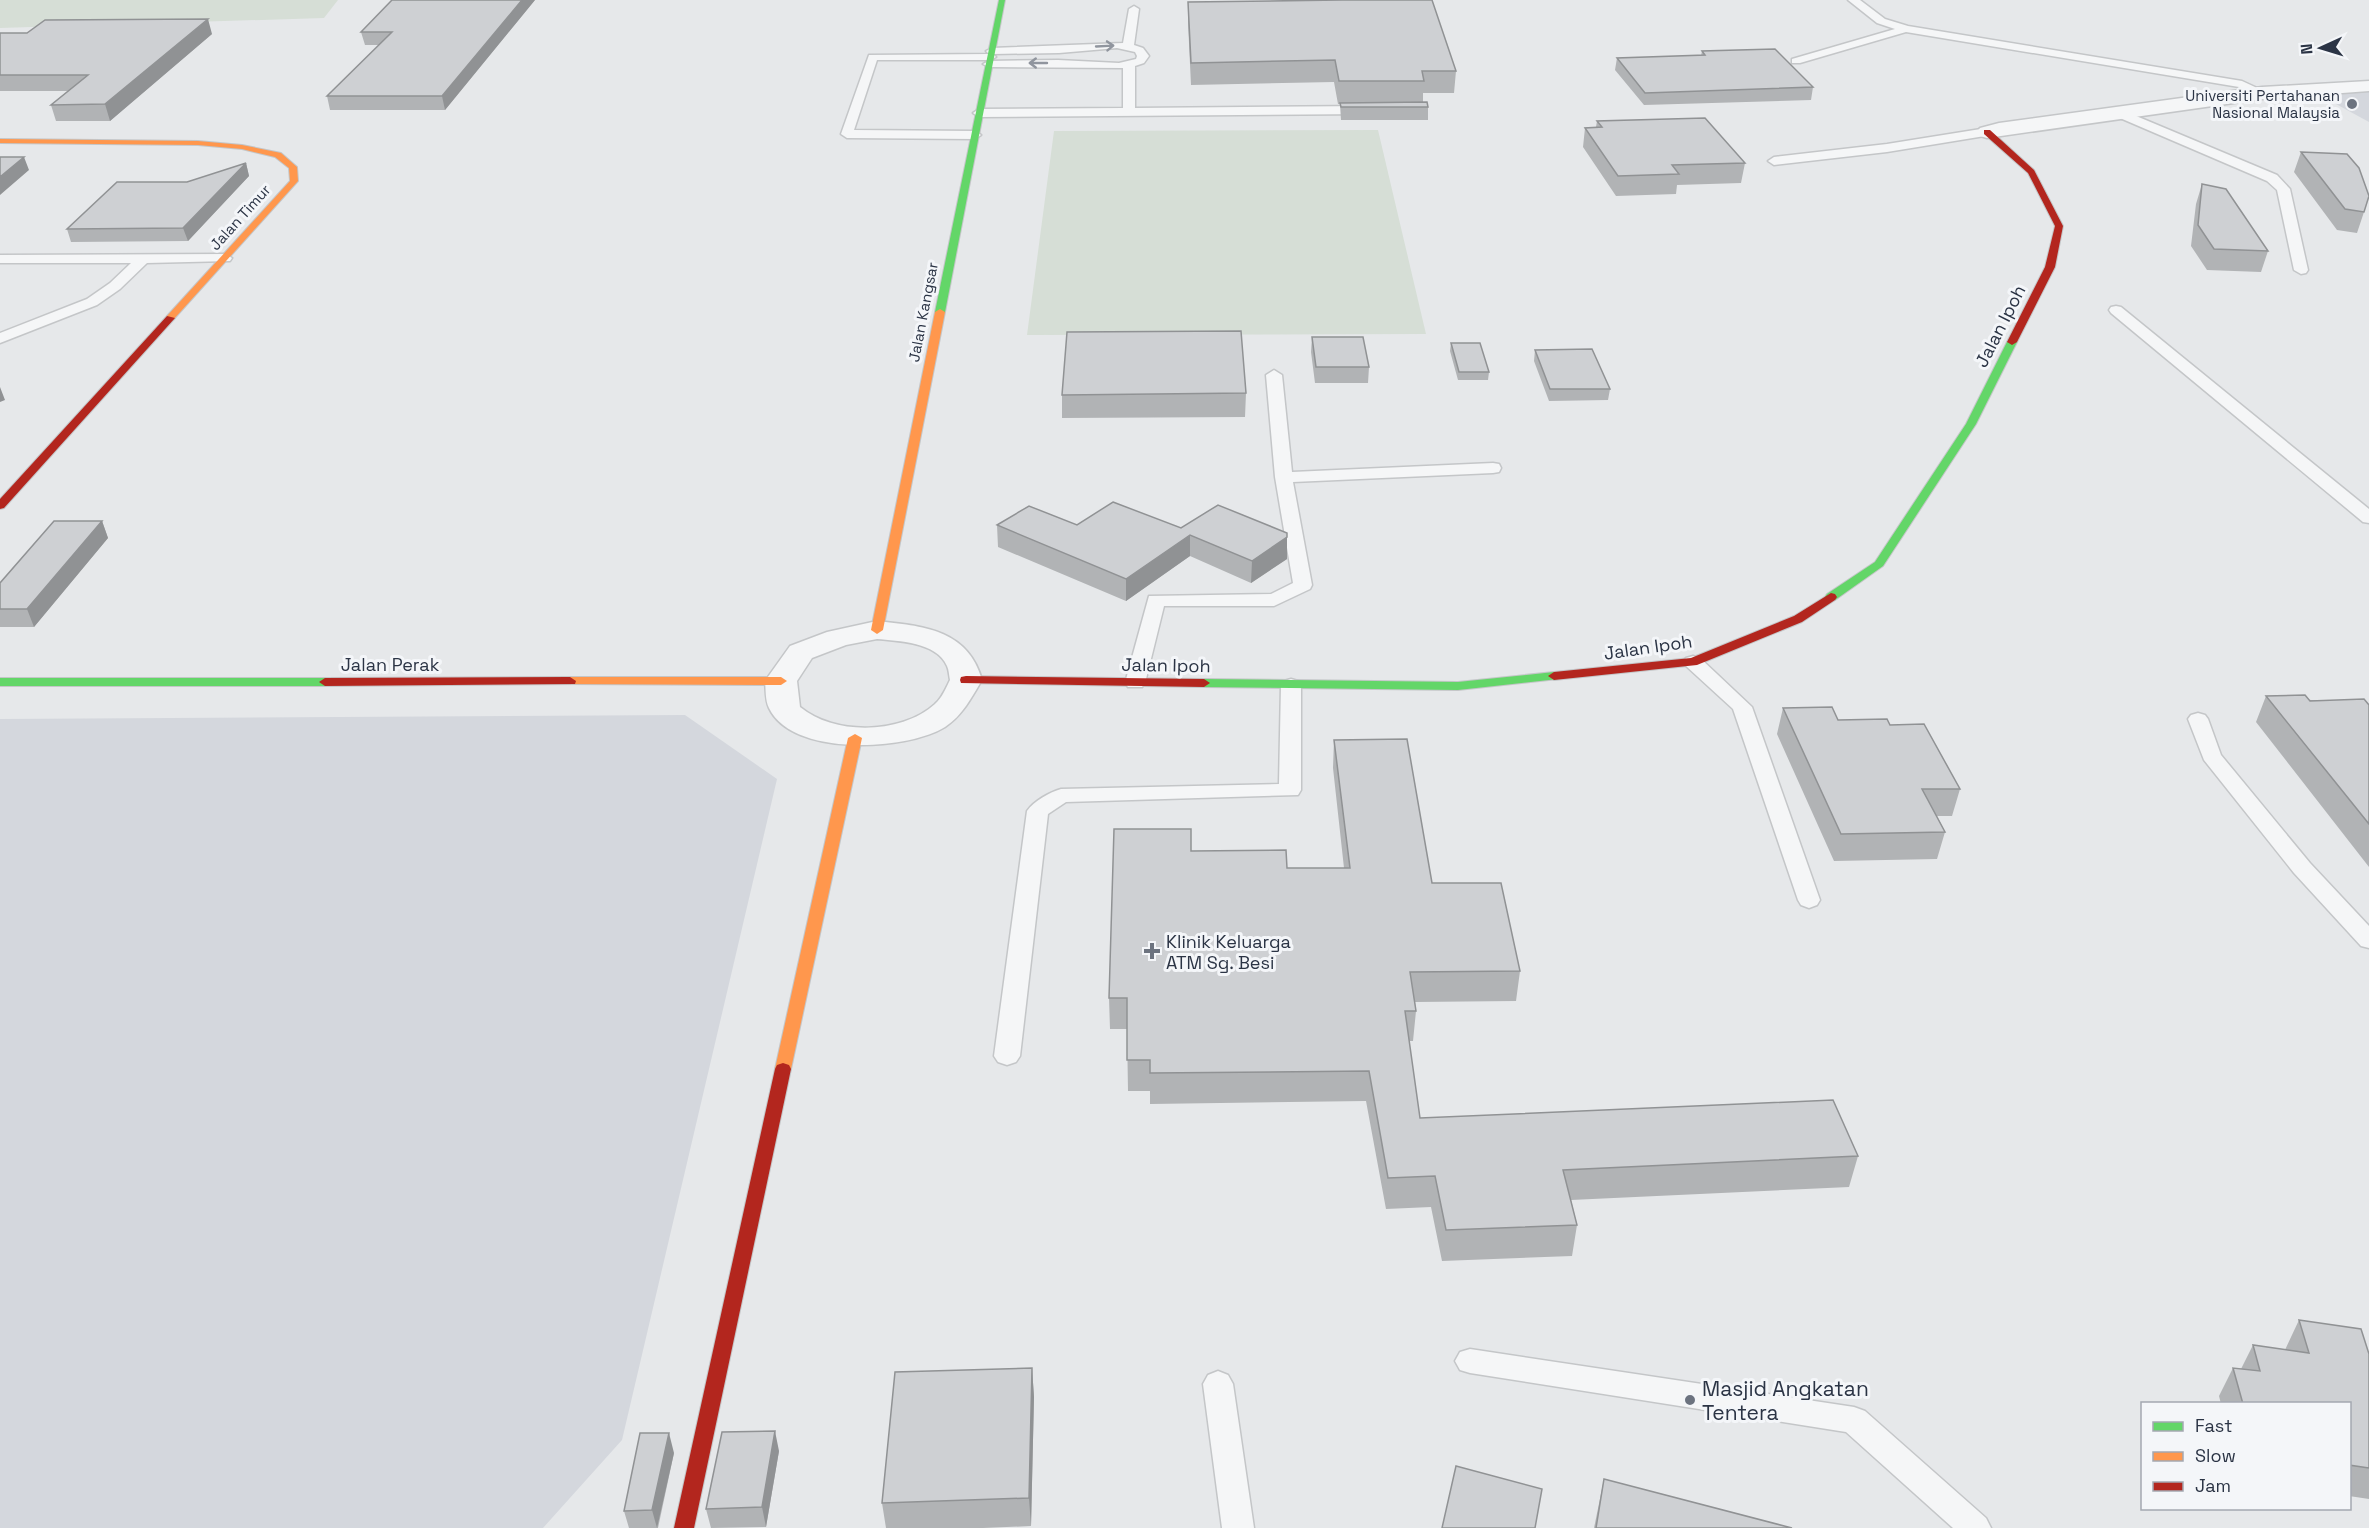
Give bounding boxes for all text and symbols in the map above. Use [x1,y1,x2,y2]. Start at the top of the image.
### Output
north arrow [2291,18,2351,78]
one-way arrow [1095,40,1115,51]
text: N [2296,43,2317,55]
one-way arrow [1028,57,1048,69]
place label: Universiti Pertahanan Nasional Malaysia [2185,86,2340,122]
marker: Universiti Pertahanan Nasional Malaysia [2345,97,2359,111]
street label: Jalan Timur [205,180,275,254]
street label: Jalan Kangsar [904,260,942,363]
street label: Jalan Ipoh [1970,281,2030,371]
street label: Jalan Ipoh [1602,629,1694,665]
street label: Jalan Perak [341,653,440,676]
street label: Jalan Ipoh [1121,653,1211,677]
place label: Klinik Keluarga ATM Sg. Besi [1166,930,1291,974]
marker: Klinik Keluarga ATM Sg. Besi [1143,942,1161,960]
place label: Masjid Angkatan Tentera [1702,1375,1869,1426]
marker: Masjid Angkatan Tentera [1683,1393,1697,1407]
legend [2141,1402,2351,1510]
text: Fast [2195,1414,2232,1437]
text: Slow [2195,1444,2236,1467]
text: Jam [2195,1474,2231,1497]

